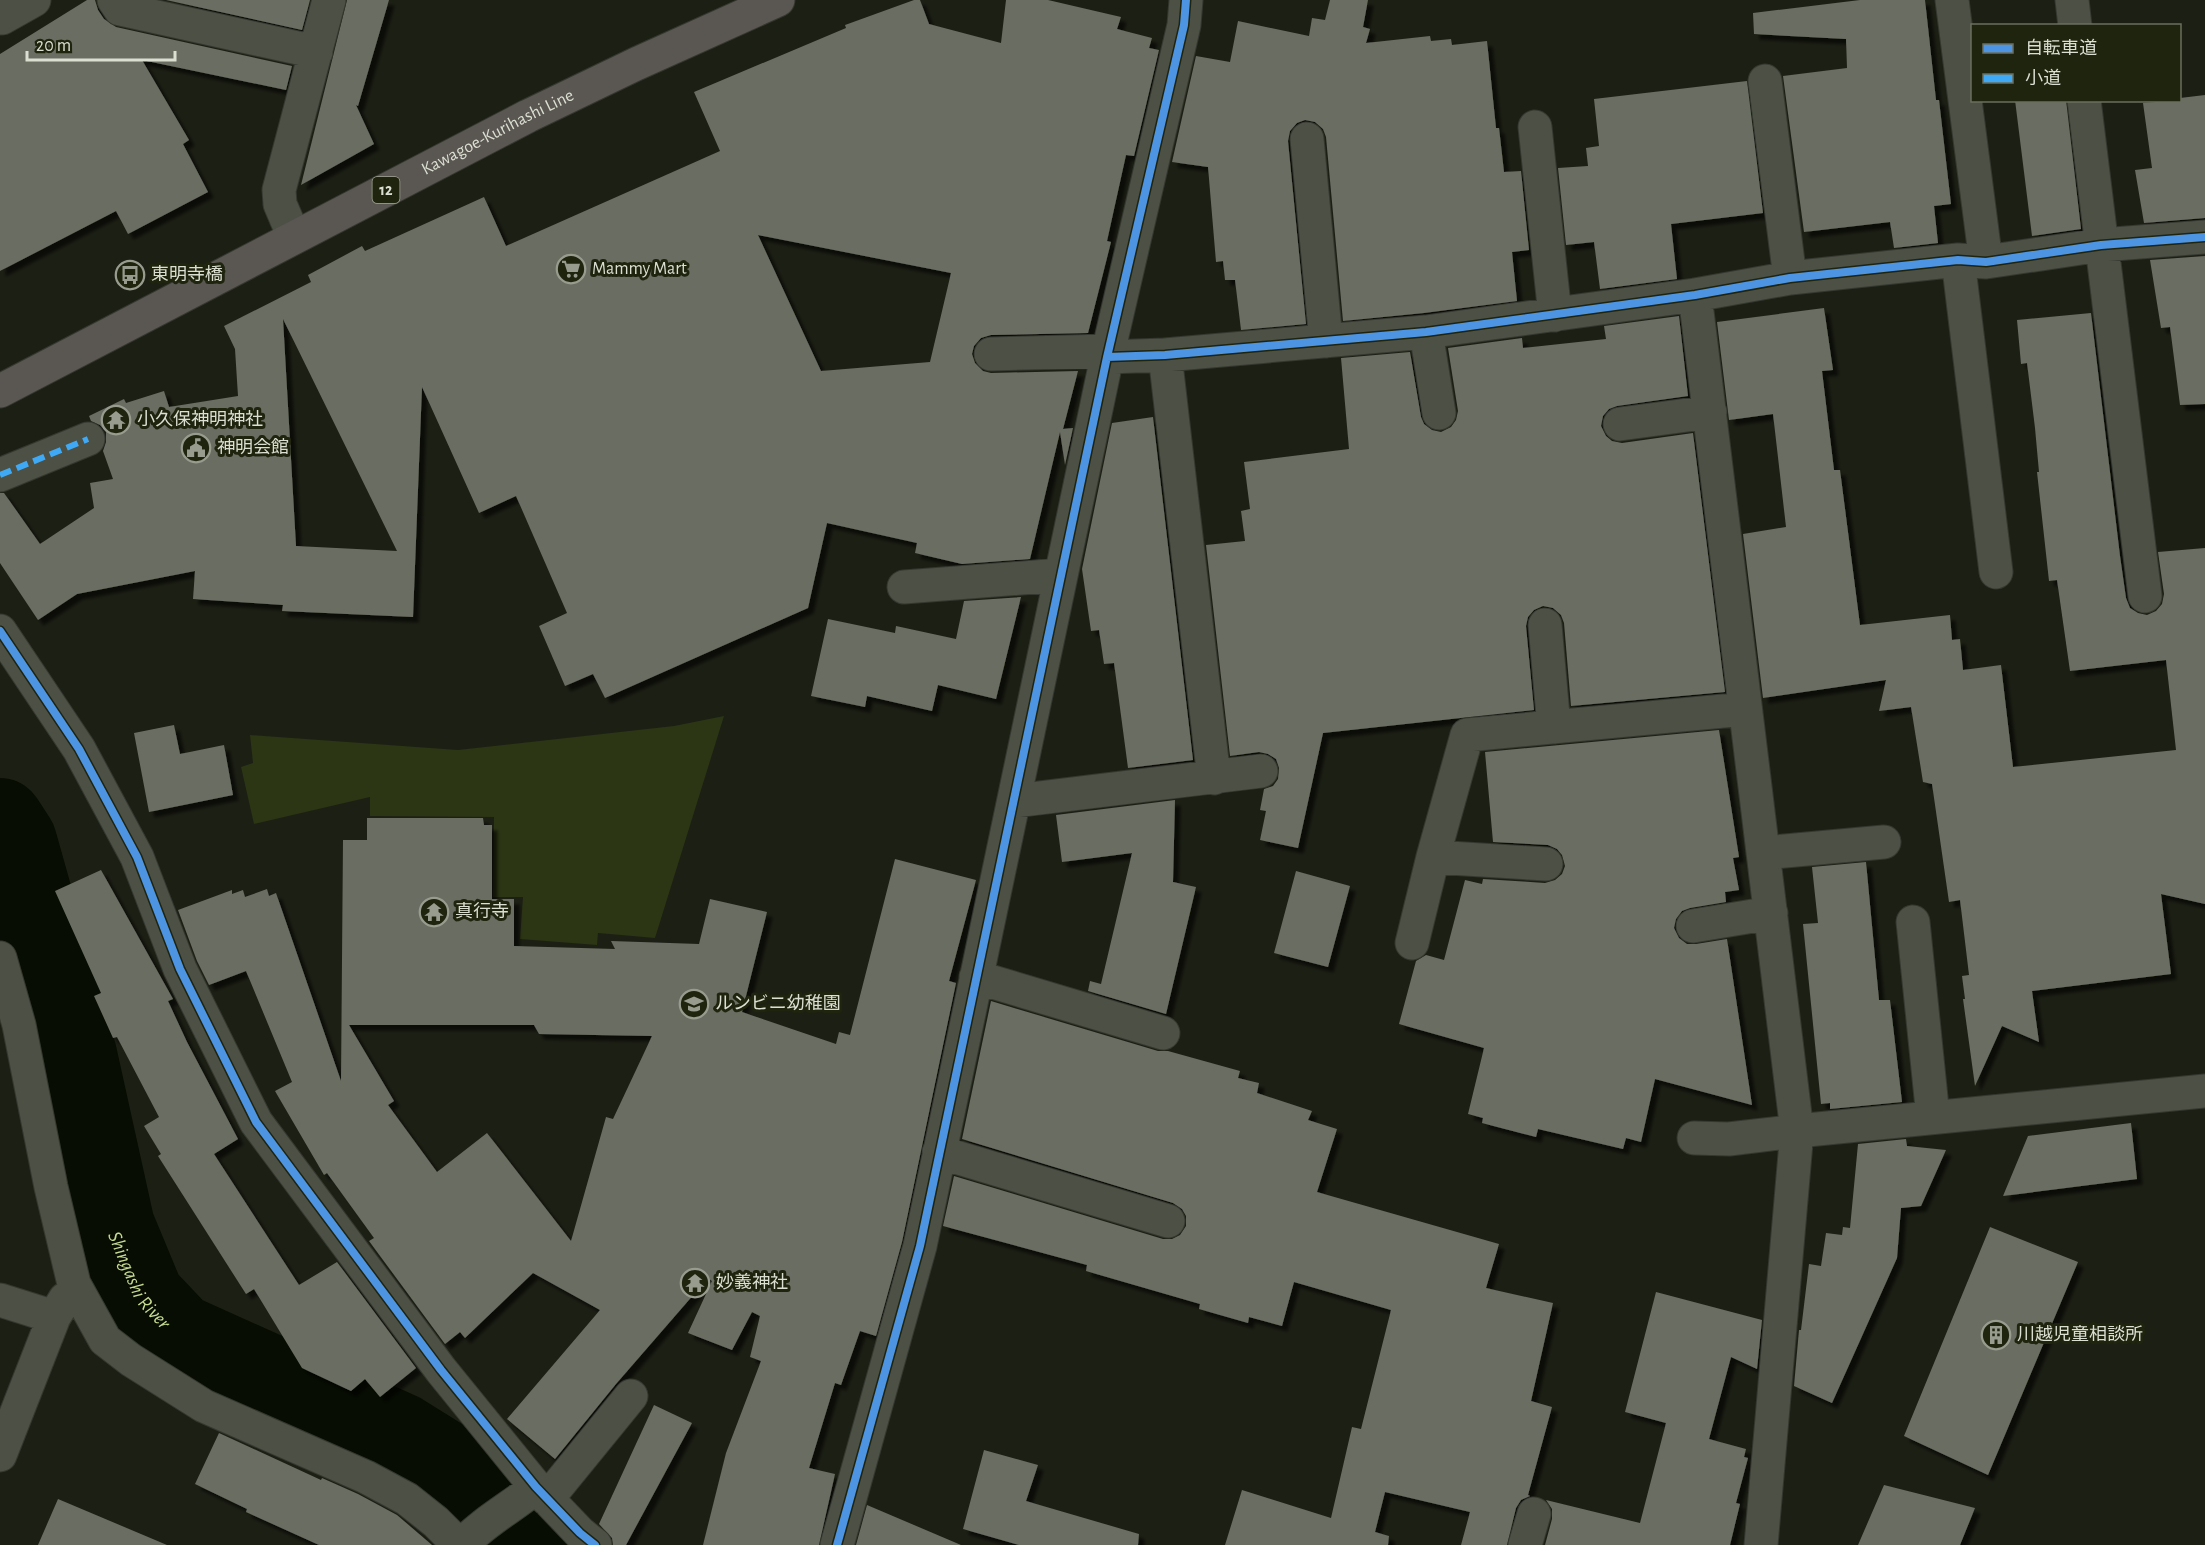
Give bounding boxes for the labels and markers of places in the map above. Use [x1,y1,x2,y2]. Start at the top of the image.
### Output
supermarket icon: Mammy Mart [555,253,587,285]
bus stop icon: 東明寺橋 [114,259,146,291]
place label: Mammy Mart [592,260,687,278]
place label: 東明寺橋 [151,265,223,284]
temple icon: 小久保神明神社 [100,404,132,436]
place label: 小久保神明神社 [137,409,263,429]
public building icon: 神明会館 [180,432,212,464]
place label: 神明会館 [217,438,289,457]
temple icon: 真行寺 [418,896,450,928]
place label: 真行寺 [455,901,509,921]
school or university icon: ルンビニ幼稚園 [678,988,710,1020]
place label: ルンビニ幼稚園 [715,993,841,1013]
temple icon: 妙義神社 [679,1267,711,1299]
place label: 妙義神社 [716,1272,788,1292]
building icon: 川越児童相談所 [1980,1319,2012,1351]
place label: 川越児童相談所 [2017,1325,2143,1344]

